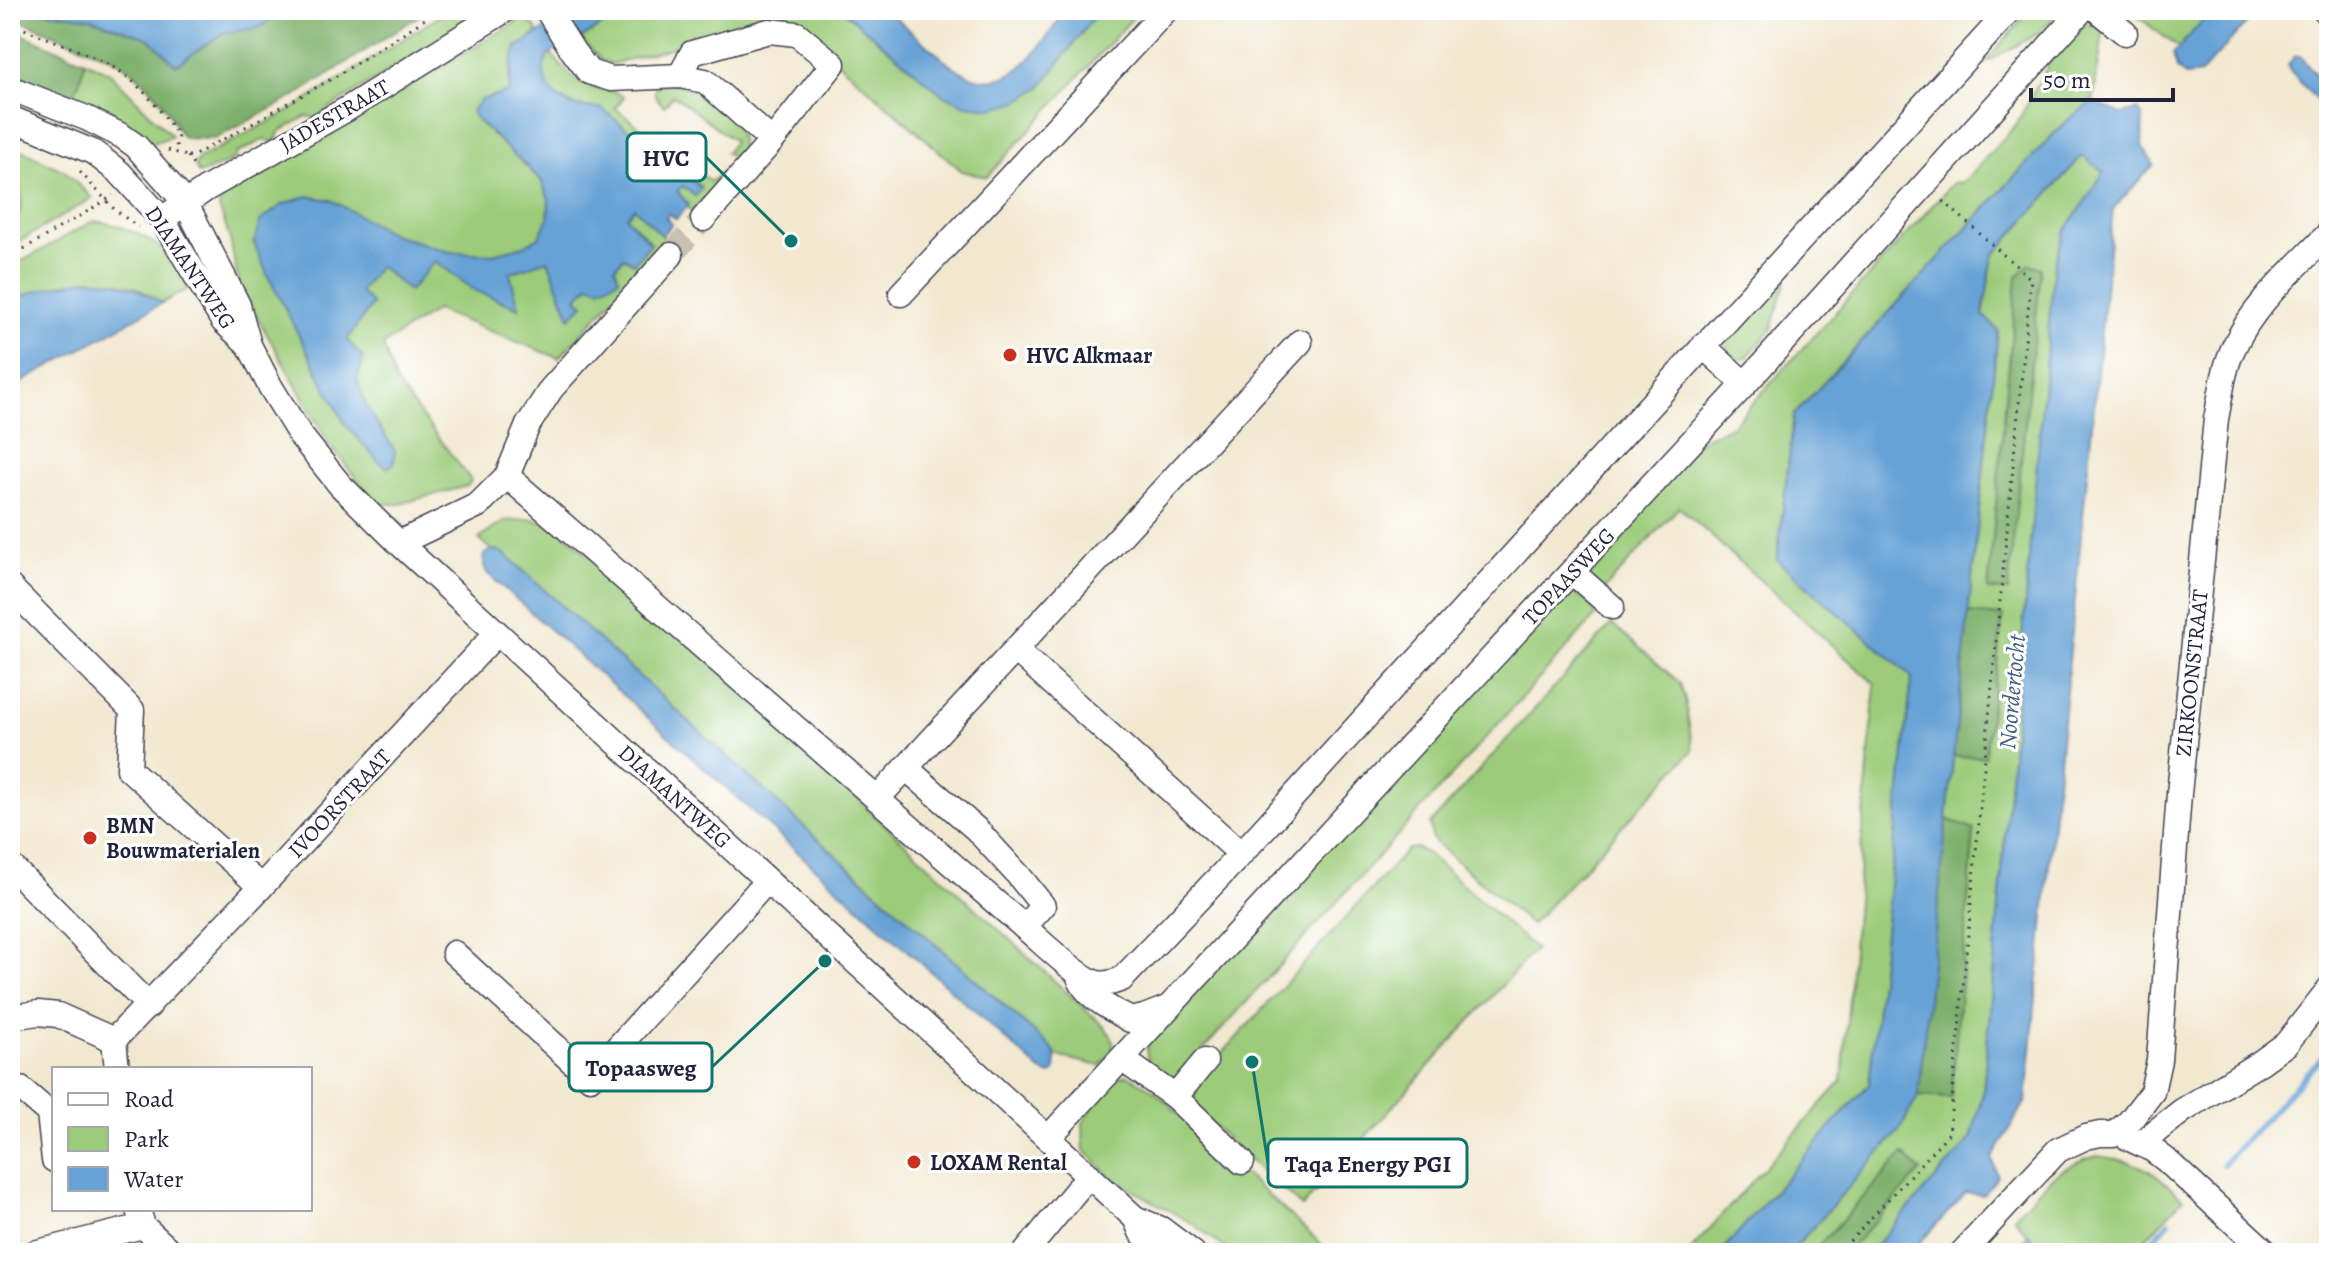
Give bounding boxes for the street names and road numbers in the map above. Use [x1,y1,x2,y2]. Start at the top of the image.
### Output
street label: JADESTRAAT [274,72,395,159]
street label: DIAMANTWEG [138,200,242,335]
street label: TOPAASWEG [1516,521,1622,632]
street label: ZIRKOONSTRAAT [2168,588,2216,758]
street label: DIAMANTWEG [611,738,737,856]
street label: IVOORSTRAAT [281,743,398,865]

